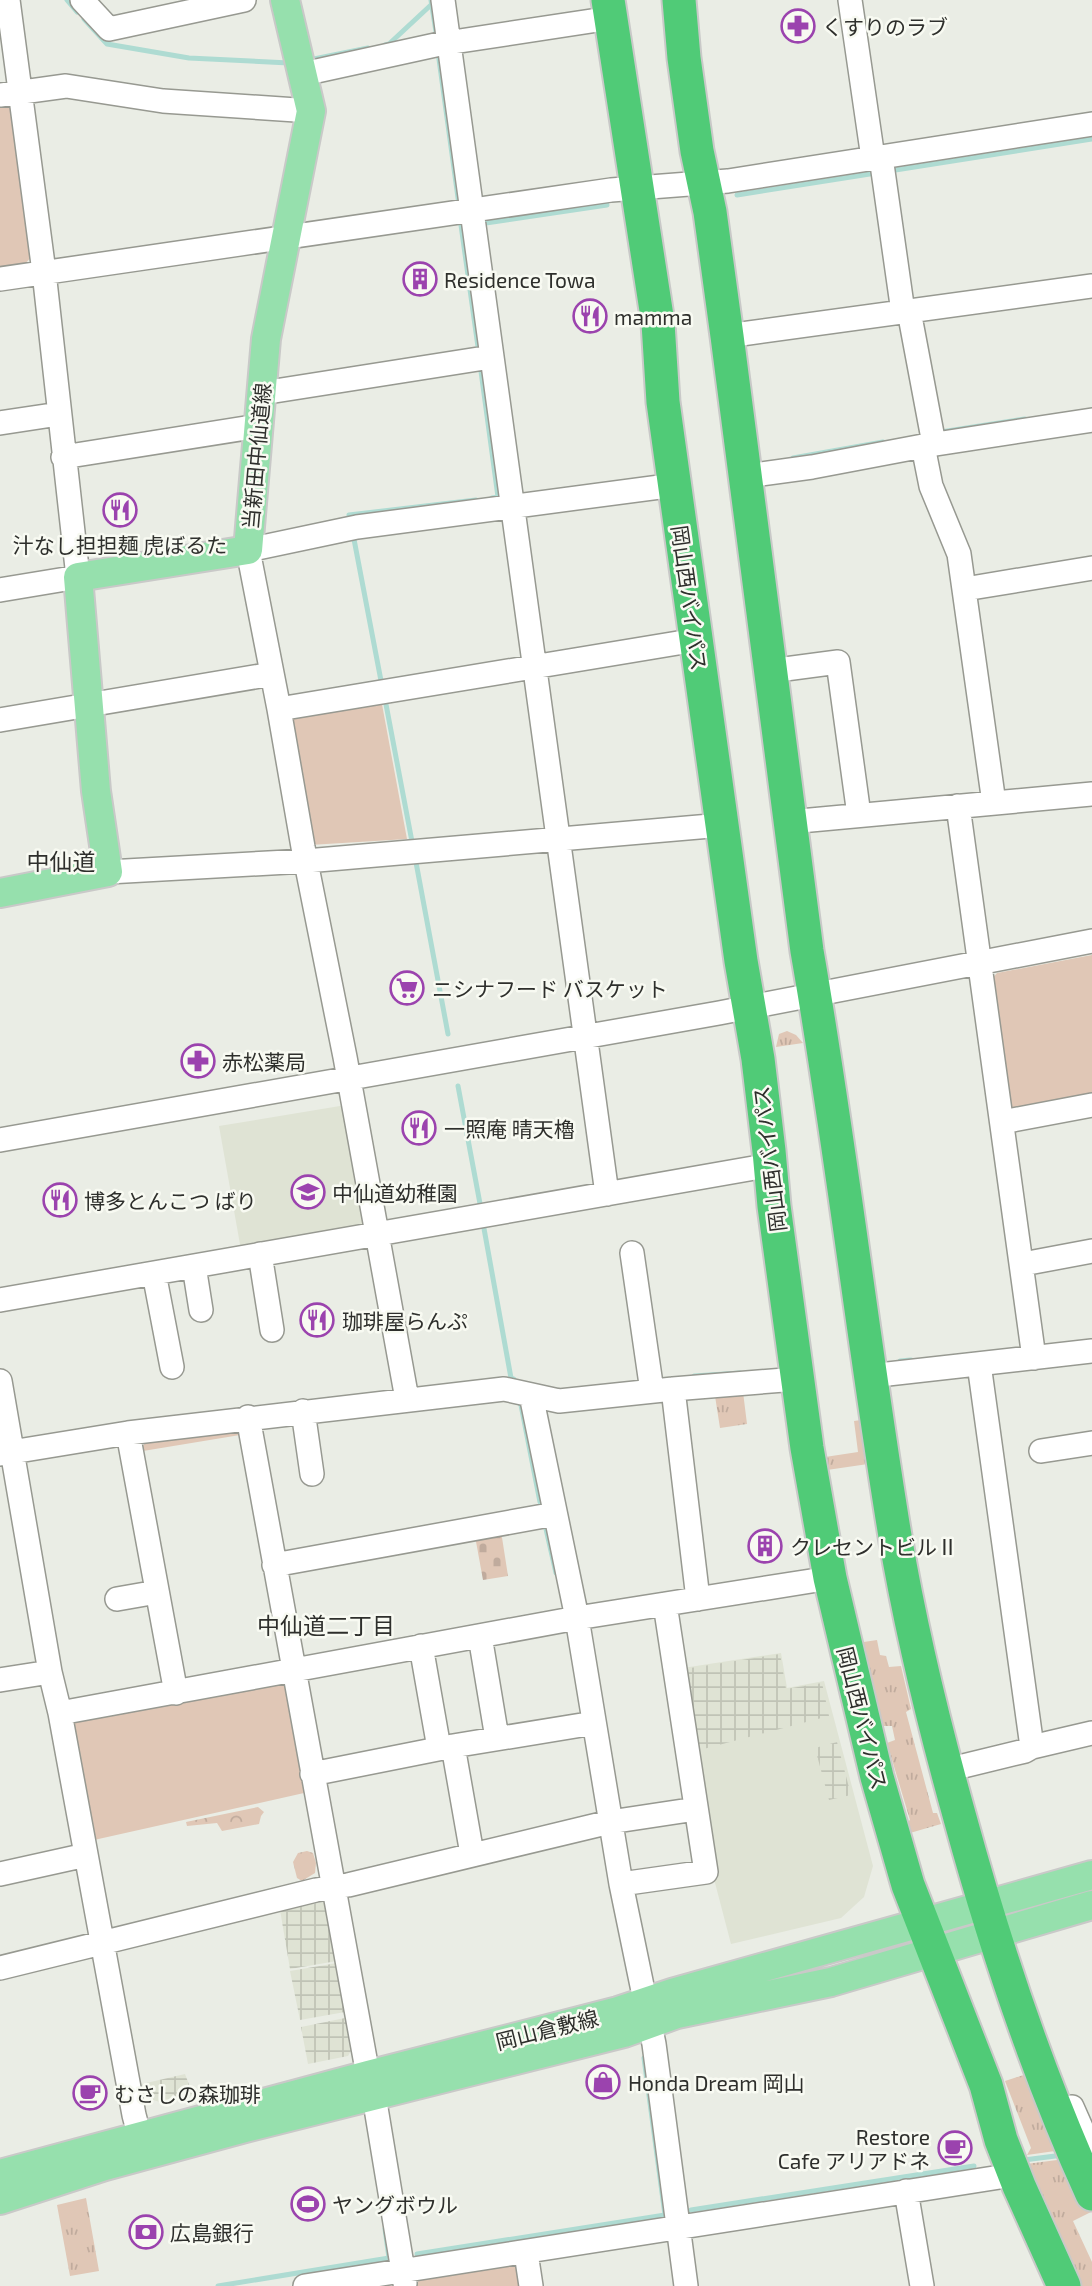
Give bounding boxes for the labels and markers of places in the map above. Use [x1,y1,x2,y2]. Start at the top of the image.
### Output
pharmacy icon: くすりのラブ [779,7,817,45]
place label: くすりのラブ [822,14,948,39]
building icon: Residence Towa [401,260,439,298]
place label: Residence Towa [444,267,596,292]
restaurant icon: mamma [571,297,609,335]
place label: mamma [614,304,692,329]
restaurant icon: 汁なし担担麺 虎ぼるた [101,491,139,529]
place label: 汁なし担担麺 虎ぼるた [13,532,227,557]
supermarket icon: ニシナフード バスケット [388,969,426,1007]
place label: ニシナフード バスケット [432,976,668,1001]
pharmacy icon: 赤松薬局 [179,1042,217,1080]
place label: 赤松薬局 [222,1049,306,1074]
restaurant icon: 一照庵 晴天櫓 [400,1109,438,1147]
place label: 一照庵 晴天櫓 [444,1116,575,1141]
school or university icon: 中仙道幼稚園 [289,1173,327,1211]
place label: 中仙道幼稚園 [332,1180,458,1205]
restaurant icon: 博多とんこつ ばり [41,1181,79,1219]
place label: 博多とんこつ ばり [84,1188,257,1213]
restaurant icon: 珈琲屋らんぷ [298,1301,336,1339]
place label: 珈琲屋らんぷ [342,1308,468,1333]
building icon: クレセントビルⅡ [746,1527,784,1565]
place label: クレセントビルⅡ [790,1534,958,1559]
shop icon: Honda Dream 岡山 [584,2063,622,2101]
place label: Honda Dream 岡山 [628,2070,804,2095]
cafe icon: むさしの森珈琲 [71,2074,109,2112]
place label: むさしの森珈琲 [114,2081,261,2106]
place label: Restore Cafe アリアドネ [778,2124,930,2173]
cafe icon: Restore Cafe アリアドネ [936,2129,974,2167]
sports icon: ヤングボウル [289,2185,327,2223]
place label: ヤングボウル [332,2192,458,2217]
bank icon: 広島銀行 [127,2213,165,2251]
place label: 広島銀行 [170,2220,254,2245]

